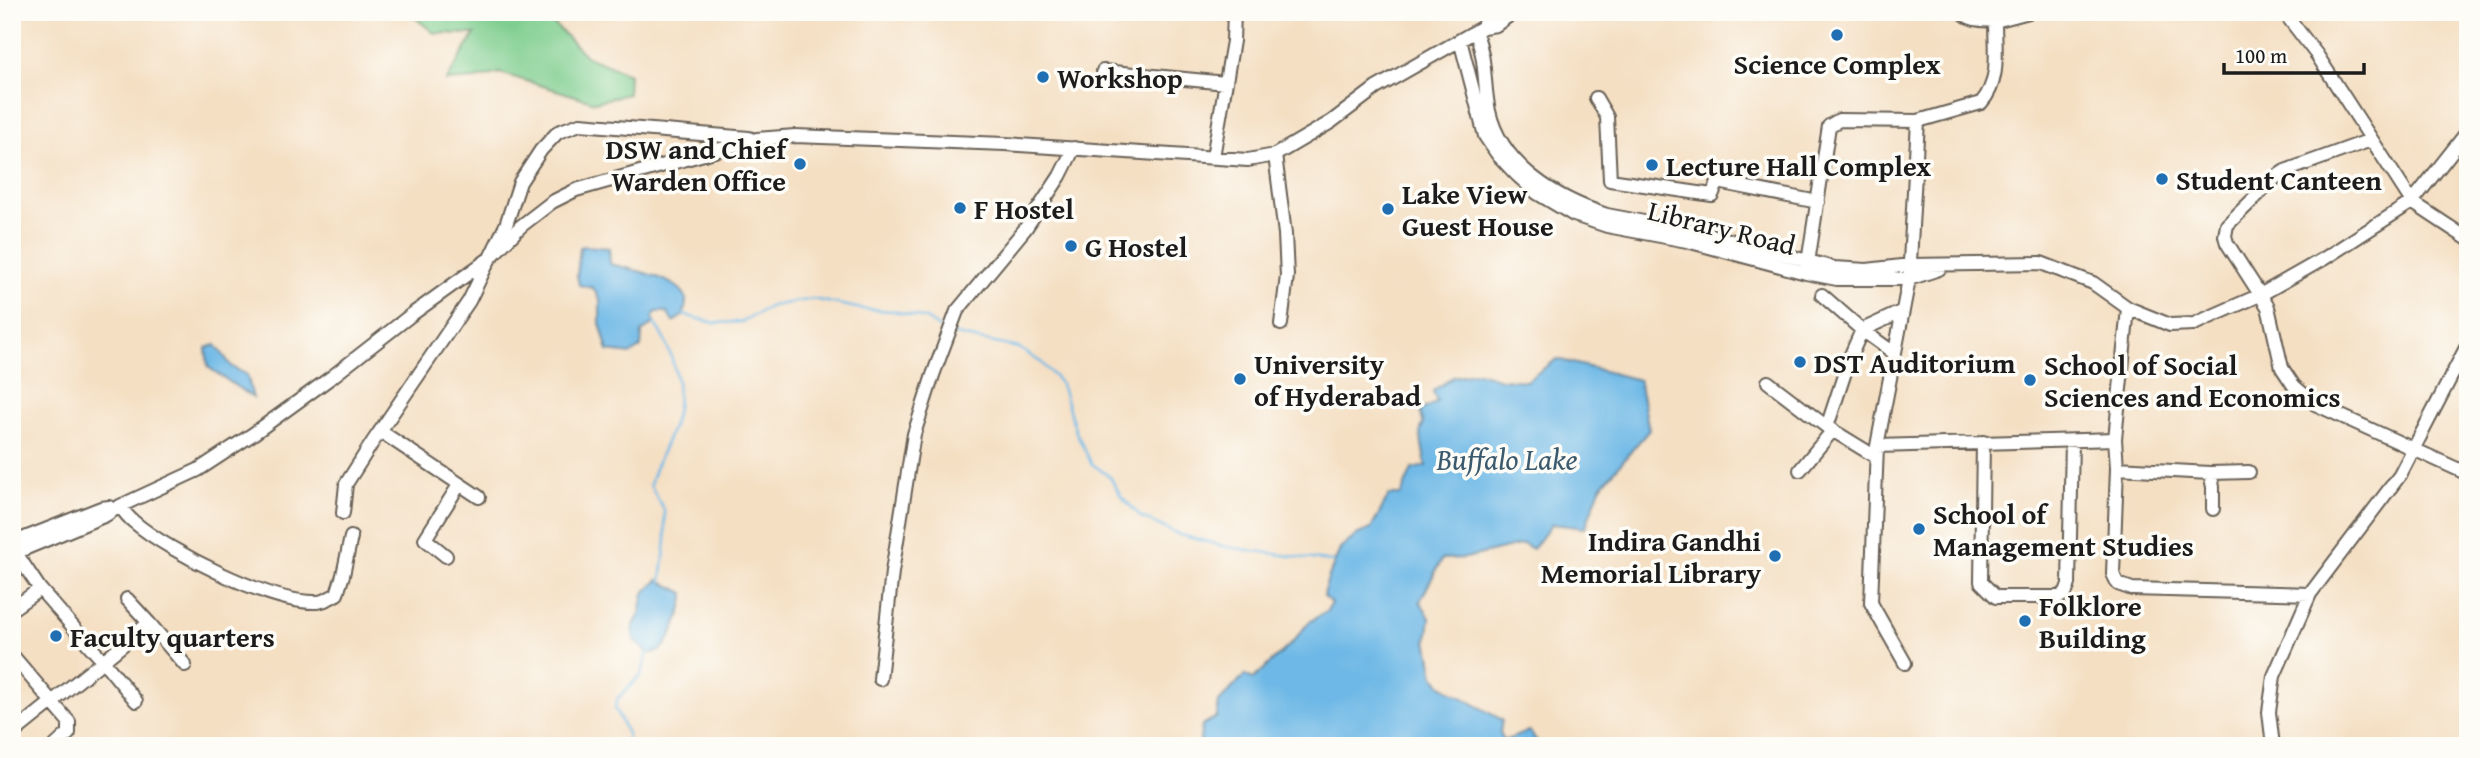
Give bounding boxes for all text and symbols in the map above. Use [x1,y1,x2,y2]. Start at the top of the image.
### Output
marker: Science Complex [1829,27,1845,43]
scale bar [2224,32,2364,76]
text: 100 m [2235,40,2287,71]
place label: Science Complex [1734,43,1941,84]
place label: Workshop [1057,57,1183,98]
marker: Workshop [1035,69,1051,85]
place label: DSW and Chief Warden Office [605,128,789,201]
place label: Lecture Hall Complex [1666,145,1931,186]
marker: DSW and Chief Warden Office [792,156,808,172]
marker: Lecture Hall Complex [1644,157,1660,173]
place label: Student Canteen [2176,159,2382,200]
marker: Student Canteen [2154,171,2170,187]
place label: Lake View Guest House [1402,173,1554,246]
place label: F Hostel [974,188,1074,229]
street label: Library Road [1644,189,1800,265]
marker: F Hostel [952,200,968,216]
marker: Lake View Guest House [1380,201,1396,217]
place label: G Hostel [1085,226,1188,267]
marker: G Hostel [1063,238,1079,254]
place label: DST Auditorium [1814,342,2015,383]
place label: University of Hyderabad [1254,343,1422,416]
place label: School of Social Sciences and Economics [2044,344,2340,417]
marker: DST Auditorium [1792,354,1808,370]
marker: University of Hyderabad [1232,371,1248,387]
marker: School of Social Sciences and Economics [2022,372,2038,388]
water label: Buffalo Lake [1435,437,1578,481]
place label: School of Management Studies [1933,493,2194,566]
place label: Indira Gandhi Memorial Library [1541,520,1762,593]
marker: School of Management Studies [1911,521,1927,537]
marker: Indira Gandhi Memorial Library [1767,548,1783,564]
place label: Folklore Building [2039,585,2146,658]
marker: Folklore Building [2017,613,2033,629]
place label: Faculty quarters [70,616,275,657]
marker: Faculty quarters [48,628,64,644]

